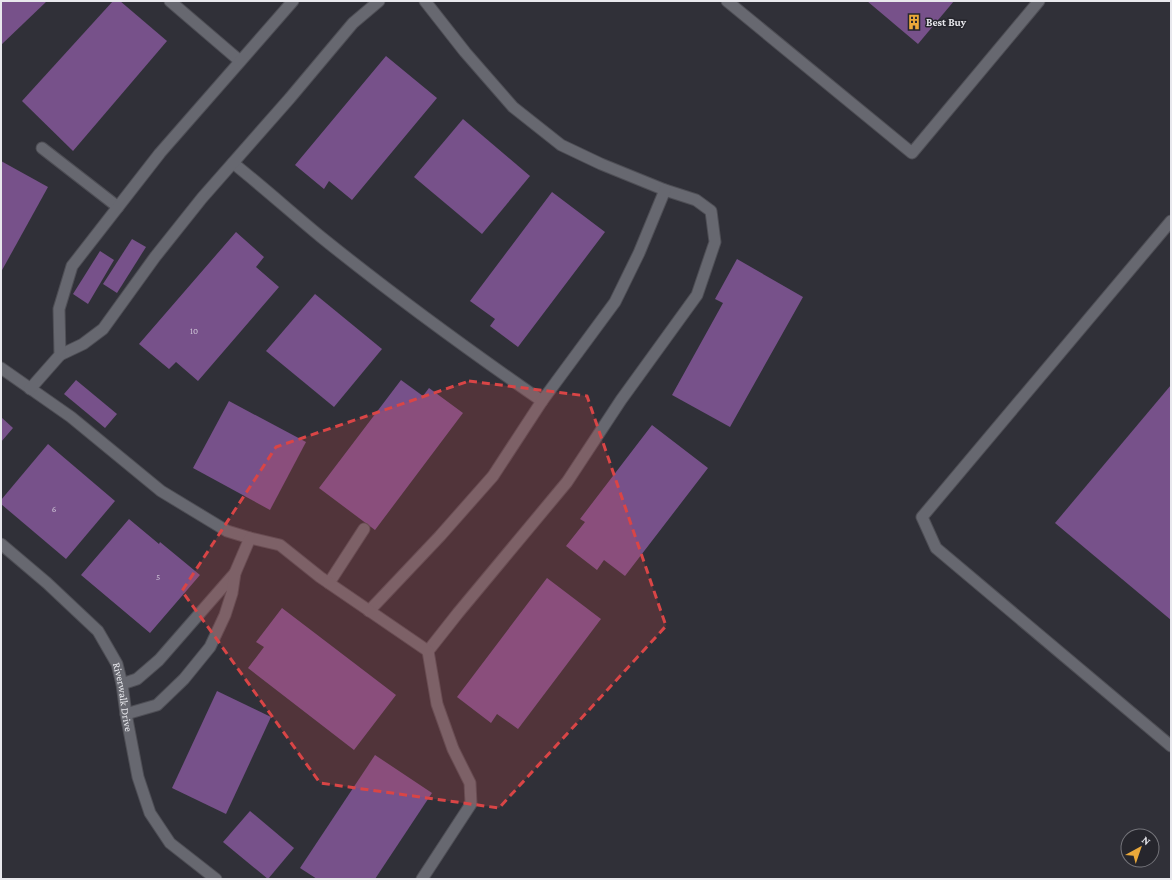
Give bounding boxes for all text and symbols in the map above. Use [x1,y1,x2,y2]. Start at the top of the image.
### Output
building icon: Best Buy [905,13,923,31]
place label: Best Buy [926,16,967,28]
house number: 10 [190,326,198,336]
house number: 6 [52,504,57,514]
house number: 5 [156,572,160,582]
street label: Riverwalk Drive [111,661,135,733]
north arrow [1120,828,1160,868]
text: N [1140,833,1154,848]

